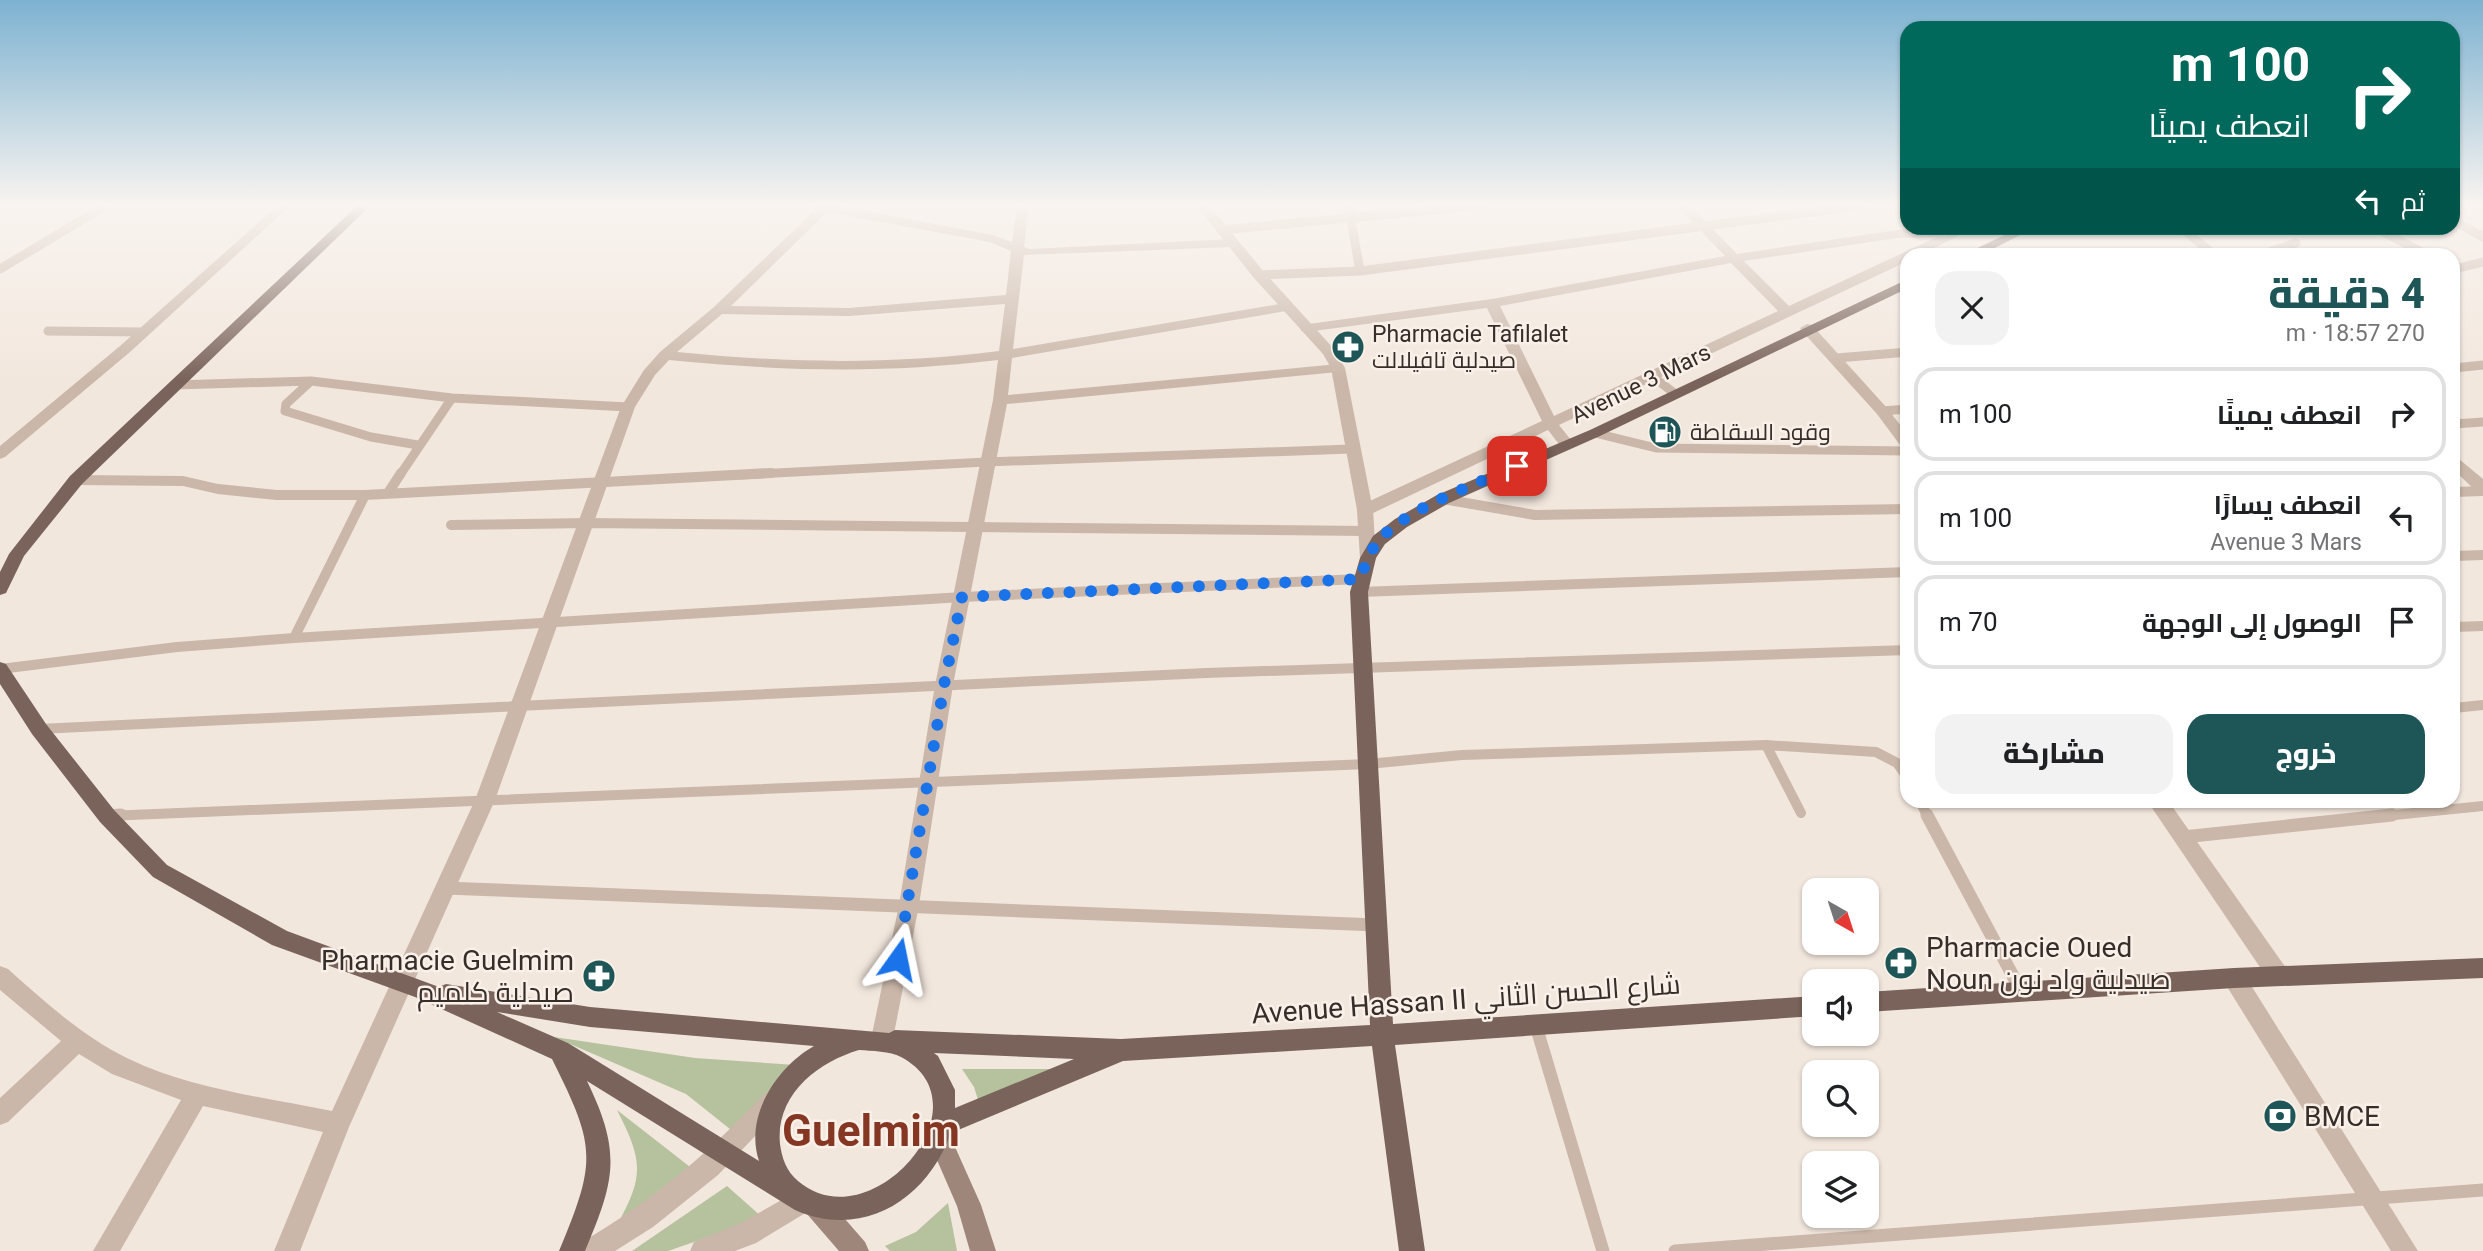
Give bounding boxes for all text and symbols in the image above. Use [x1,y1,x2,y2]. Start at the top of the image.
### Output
text: 100 m [2171,36,2310,93]
icon: right [2334,49,2425,140]
text: انعطف يمينًا [2148,107,2310,145]
icon: left [2349,182,2387,220]
text: ثم [2401,187,2425,217]
text: 4 دقيقة [2268,269,2425,318]
button: close [1935,271,2009,345]
text: 270 m · 18:57 [2286,320,2425,347]
place label: Pharmacie Tafilalet صيدلية تافيلالت [1372,321,1568,374]
pharmacy icon: Pharmacie Tafilalet صيدلية تافيلالت [1329,328,1367,366]
street label: Avenue 3 Mars [1567,339,1715,429]
icon: right [2383,395,2421,433]
text: 100 m [1939,399,2012,429]
text: انعطف يمينًا [2217,400,2362,430]
fuel station icon: وقود السقاطة [1646,413,1684,451]
place label: وقود السقاطة [1690,419,1831,446]
pin [1487,436,1547,496]
icon: arrive [1498,447,1536,485]
text: انعطف يسارًا [2214,490,2362,520]
icon: left [2383,499,2421,537]
text: 100 m [1939,503,2012,533]
text: Avenue 3 Mars [2210,529,2362,556]
icon: arrive [2383,603,2421,641]
text: 70 m [1939,607,1998,637]
text: الوصول إلى الوجهة [2142,608,2362,638]
button: مشاركة [1935,714,2173,794]
button: خروج [2187,714,2425,794]
north arrow [1802,878,1880,956]
map controls [1802,878,1879,1228]
position arrow [861,922,935,996]
place label: Pharmacie Oued Noun صيدلية واد نون [1926,931,2171,996]
place label: Pharmacie Guelmim صيدلية كلميم [321,944,574,1012]
pharmacy icon: Pharmacie Oued Noun صيدلية واد نون [1882,944,1920,982]
pharmacy icon: Pharmacie Guelmim صيدلية كلميم [580,957,618,995]
street label: Avenue Hassan II شارع الحسن الثاني [1250,968,1682,1035]
button: sound [1802,969,1879,1046]
button: search [1802,1060,1879,1137]
bank icon: BMCE [2261,1097,2299,1135]
place label: BMCE [2304,1100,2380,1133]
district label: Guelmim [782,1105,960,1157]
button: layers [1802,1151,1879,1228]

